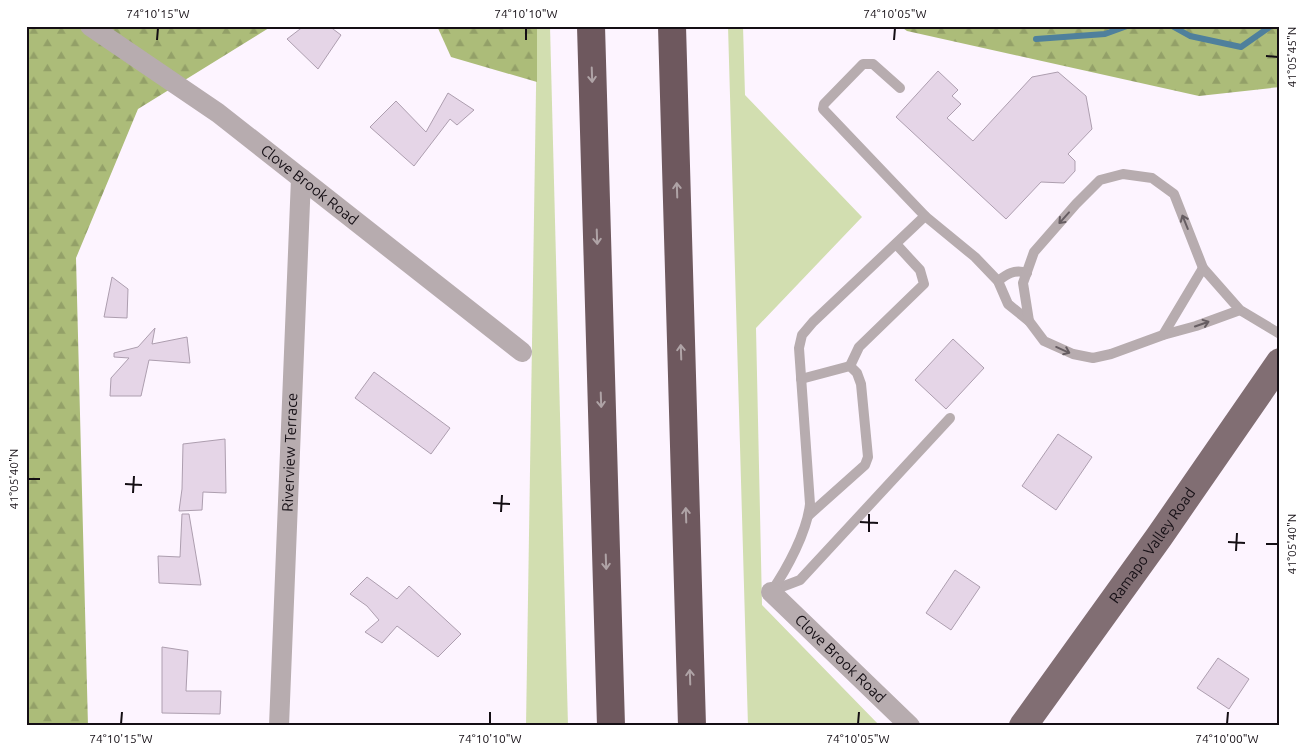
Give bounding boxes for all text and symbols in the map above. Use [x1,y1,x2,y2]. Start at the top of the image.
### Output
text: 74°10'15"W [126,7,190,20]
text: 74°10'10"W [494,7,558,20]
text: 74°10'05"W [863,7,927,20]
text: 41°05'45"N [1285,27,1298,87]
one-way arrow [588,67,597,83]
street label: Clove Brook Road [258,141,362,228]
one-way arrow [672,182,681,198]
one-way arrow [1058,211,1069,224]
one-way arrow [1180,215,1189,230]
one-way arrow [592,229,602,245]
one-way arrow [1193,319,1209,328]
one-way arrow [676,344,686,360]
one-way arrow [1055,345,1070,355]
street label: Riverview Terrace [279,392,300,512]
one-way arrow [597,392,606,408]
text: 41°05'40"N [7,449,20,509]
street label: Ramapo Valley Road [1105,484,1198,606]
one-way arrow [681,507,691,523]
text: 41°05'40"N [1285,514,1298,574]
one-way arrow [601,554,611,570]
street label: Clove Brook Road [792,611,889,706]
one-way arrow [686,669,695,685]
text: 74°10'15"W [89,732,153,745]
text: 74°10'10"W [458,732,522,745]
text: 74°10'05"W [826,732,890,745]
text: 74°10'00"W [1195,732,1259,745]

